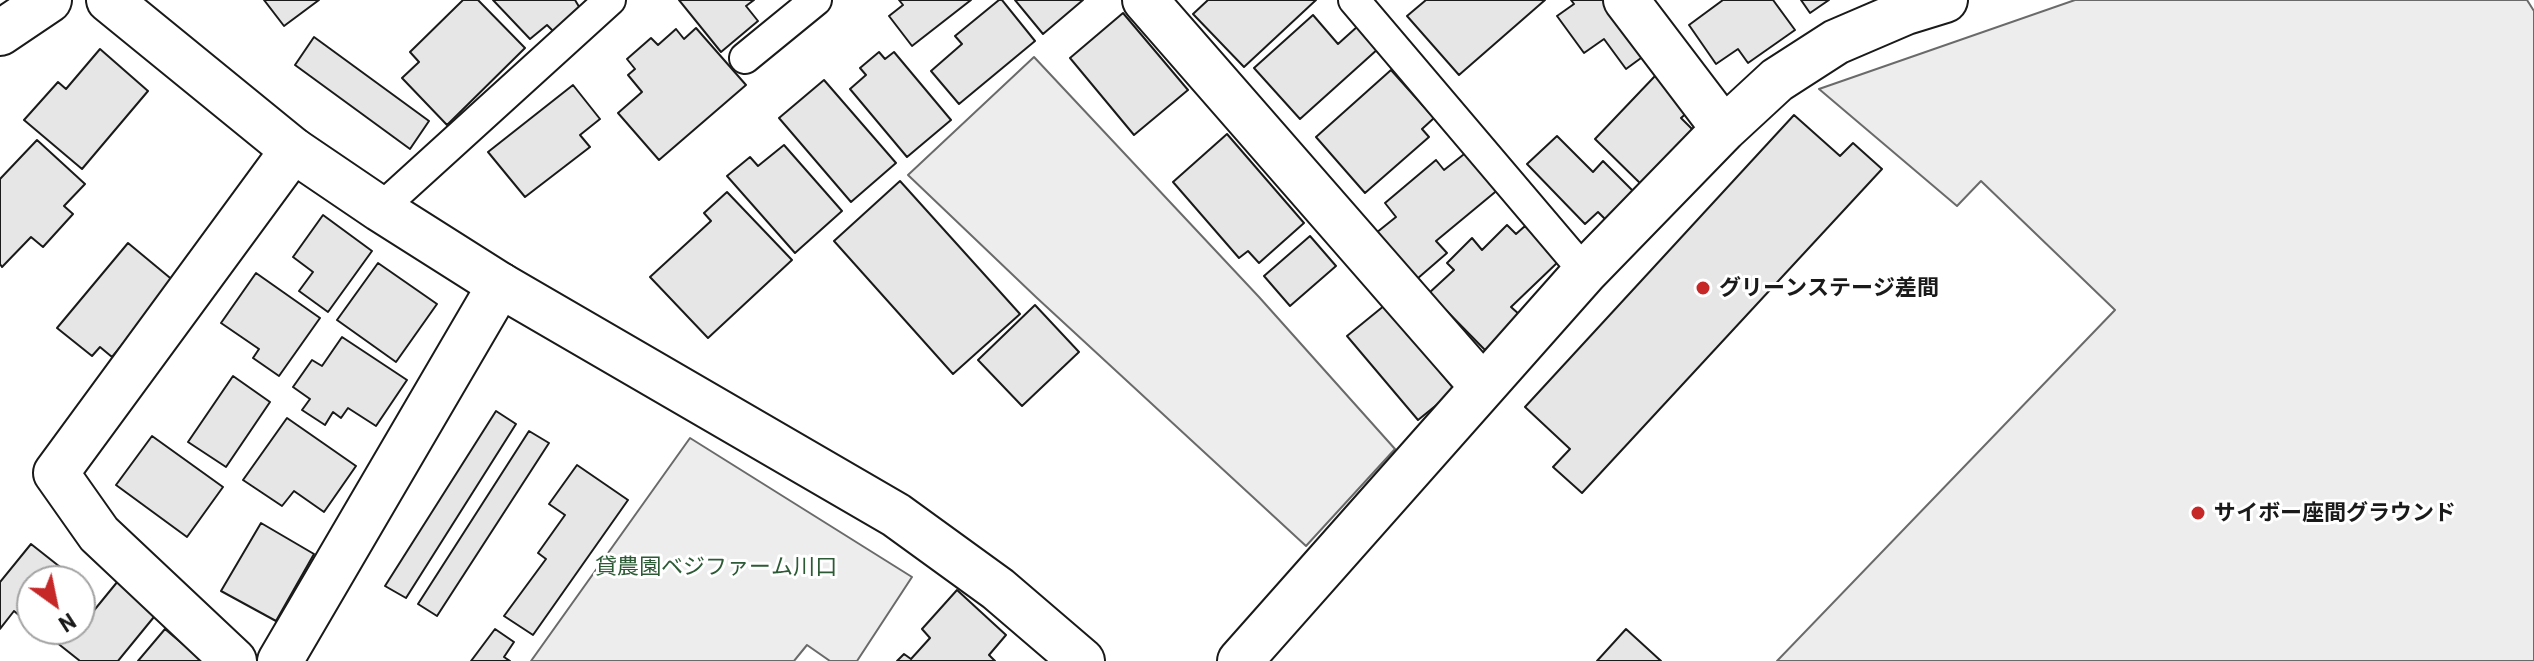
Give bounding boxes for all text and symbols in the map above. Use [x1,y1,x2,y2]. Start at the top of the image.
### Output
place label: グリーンステージ差間 [1719,275,1939,301]
marker: グリーンステージ差間 [1694,279,1712,297]
place label: サイボー座間グラウンド [2214,500,2456,526]
marker: サイボー座間グラウンド [2189,504,2207,522]
park label: 貸農園ベジファーム川口 [595,554,837,580]
north arrow [16,565,96,645]
text: N [55,609,81,638]

